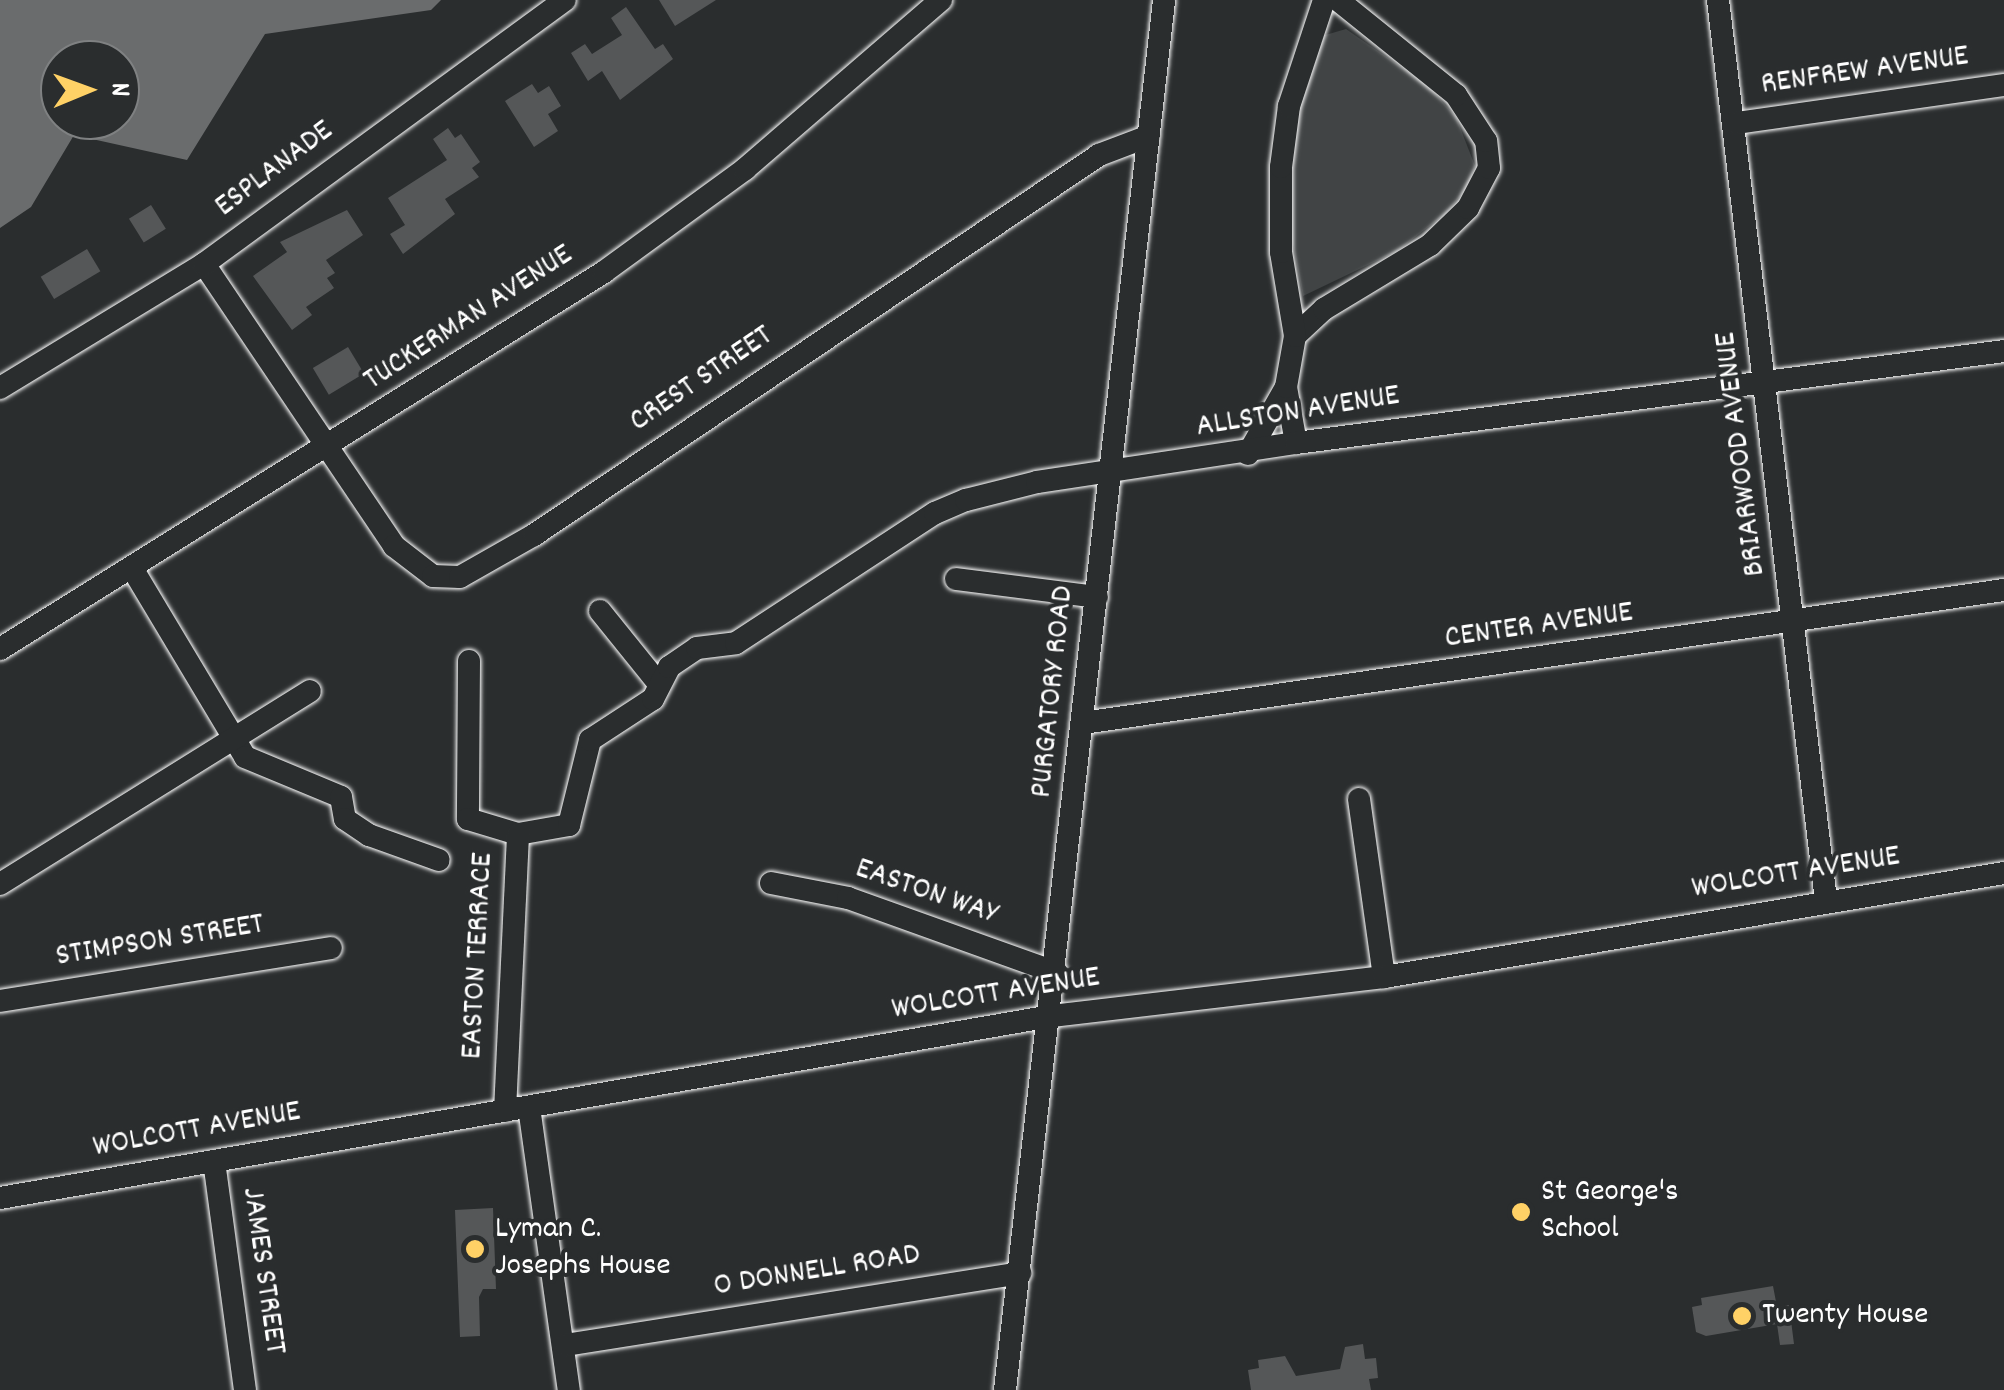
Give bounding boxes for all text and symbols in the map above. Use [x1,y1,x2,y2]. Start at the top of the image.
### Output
street label: RENFREW AVENUE [1759,38,1971,106]
north arrow [40,40,140,140]
text: N [98,82,138,97]
street label: ESPLANADE [208,113,342,227]
street label: TUCKERMAN AVENUE [357,237,581,401]
street label: CREST STREET [623,318,781,442]
street label: BRIARWOOD AVENUE [1708,330,1776,578]
street label: ALLSTON AVENUE [1194,378,1402,448]
street label: PURGATORY ROAD [1024,584,1084,800]
street label: CENTER AVENUE [1442,595,1636,659]
street label: WOLCOTT AVENUE [1689,839,1903,909]
street label: EASTON WAY [850,851,1002,935]
street label: EASTON TERRACE [454,852,504,1060]
street label: STIMPSON STREET [53,907,267,977]
street label: WOLCOTT AVENUE [889,960,1103,1030]
street label: WOLCOTT AVENUE [90,1094,304,1168]
place label: St George's School [1541,1175,1678,1250]
street label: JAMES STREET [231,1185,293,1357]
marker: St George's School [1510,1201,1532,1223]
place label: Lyman C. Josephs House [495,1212,671,1287]
street label: O DONNELL ROAD [711,1237,923,1307]
marker: Lyman C. Josephs House [464,1238,486,1260]
place label: Twenty House [1762,1297,1928,1335]
marker: Twenty House [1731,1305,1753,1327]

